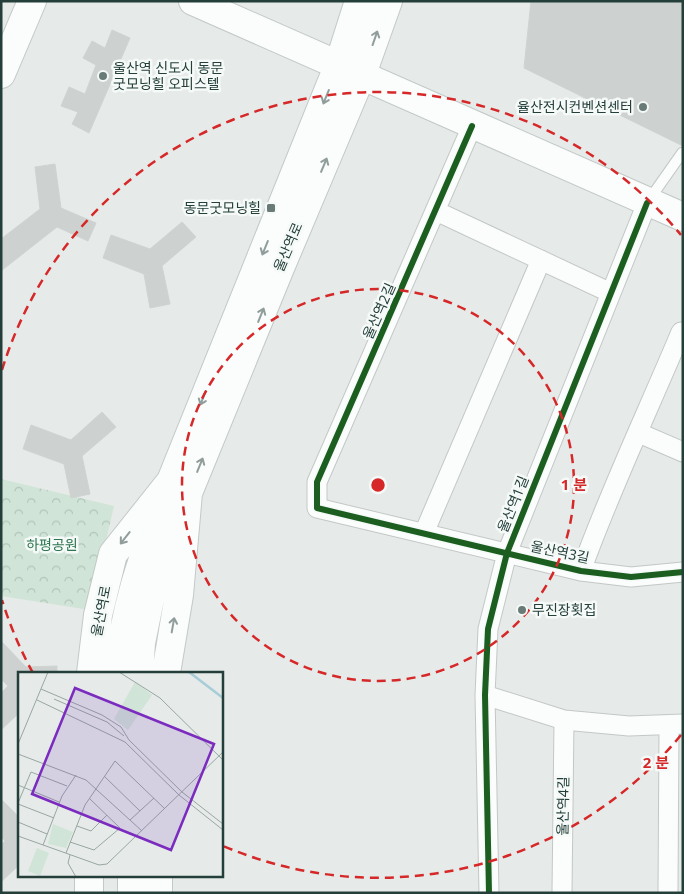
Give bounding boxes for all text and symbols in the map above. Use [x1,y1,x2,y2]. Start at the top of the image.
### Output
one-way arrow [371,30,380,46]
place label: 울산역 신도시 동문 굿모닝힐 오피스텔 [113,58,223,93]
marker: 울산역 신도시 동문 굿모닝힐 오피스텔 [97,70,109,82]
one-way arrow [320,89,330,104]
place label: 율산전시컨벤션센터 [517,97,633,116]
marker: 율산전시컨벤션센터 [637,101,649,113]
one-way arrow [319,158,329,173]
place label: 동문굿모닝힐 [184,198,261,217]
marker: 동문굿모닝힐 [265,202,277,214]
street label: 울산역로 [269,219,306,274]
one-way arrow [260,239,269,255]
street label: 울산역2길 [358,280,399,342]
one-way arrow [256,308,266,323]
one-way arrow [198,390,207,405]
one-way arrow [195,458,205,473]
street label: 울산역1길 [493,473,532,535]
text: 1 분 [561,474,587,494]
centre of rings [369,476,387,494]
one-way arrow [120,532,131,545]
park label: 하평공원 [26,535,78,554]
street label: 울산역3길 [529,536,591,567]
street label: 울산역로 [86,584,115,638]
place label: 무진장횟집 [532,600,596,619]
marker: 무진장횟집 [516,604,528,616]
one-way arrow [169,617,179,633]
inset map [18,672,222,876]
text: 2 분 [643,752,669,772]
street label: 울산역4길 [552,776,573,836]

